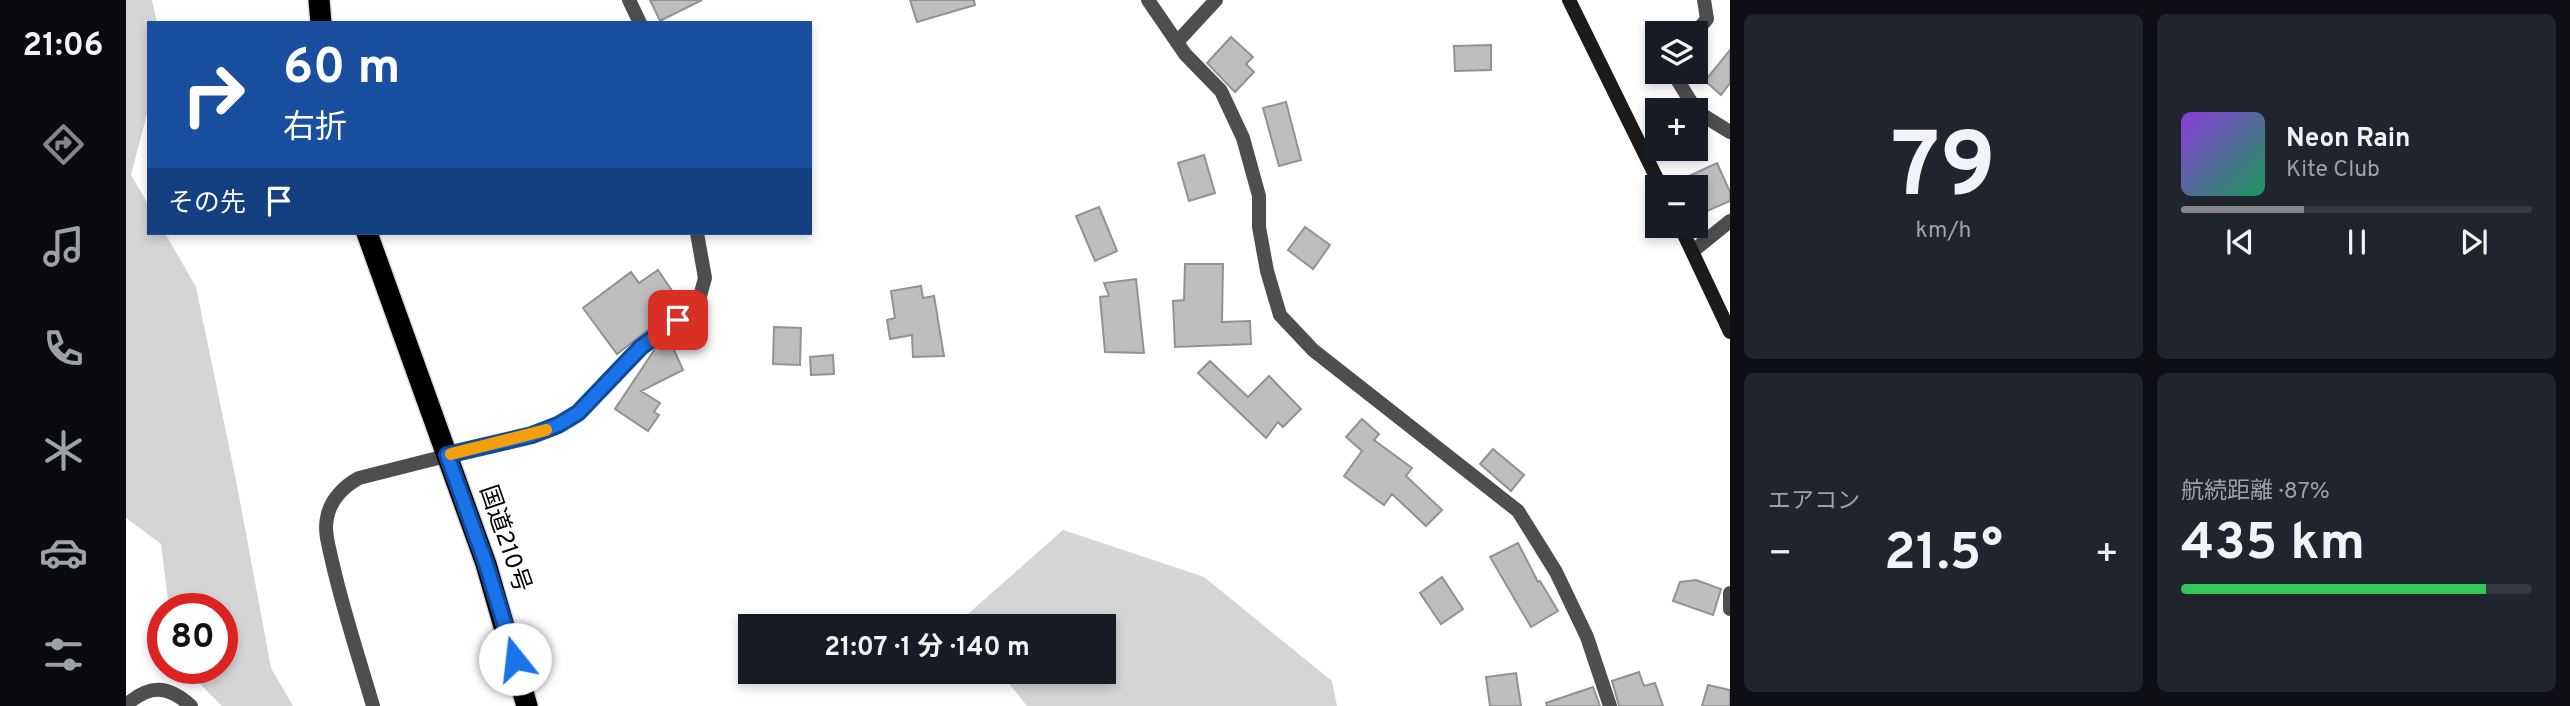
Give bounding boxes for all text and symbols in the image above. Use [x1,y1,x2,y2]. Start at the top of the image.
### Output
map controls [1645,21,1708,238]
button: layers [1645,21,1708,84]
text: 21:06 [23,27,103,67]
text: 60 m [283,39,401,101]
icon: right [168,49,259,140]
button: + [1645,98,1708,161]
text: 右折 [283,109,347,149]
text: 79 [1891,114,1996,229]
icon: directions [39,120,88,169]
text: Neon Rain [2286,123,2411,156]
text: Kite Club [2286,156,2380,185]
button: − [1645,175,1708,238]
icon: arrive [260,182,298,220]
text: その先 [168,188,246,221]
text: km/h [1916,217,1971,246]
icon: music [39,222,88,271]
icon: previous [2221,223,2259,261]
icon: pause [2338,223,2376,261]
icon: next [2455,223,2493,261]
pin [648,290,708,350]
icon: arrive [659,301,697,339]
icon: phone [39,324,88,373]
icon: climate [39,426,88,475]
text: 航続距離 · 87% [2181,478,2330,507]
street label: 国道210号 [472,482,536,596]
text: エアコン [1768,488,1860,517]
text: 435 km [2181,512,2365,578]
text: 21.5° [1884,522,2003,588]
icon: car [39,528,88,577]
text: − [1768,531,1793,580]
text: + [2094,531,2119,580]
speed limit sign: 80 [147,593,238,684]
position arrow [478,622,552,696]
icon: filters [39,630,88,679]
text: 21:07 · 1 分 · 140 m [824,632,1030,665]

